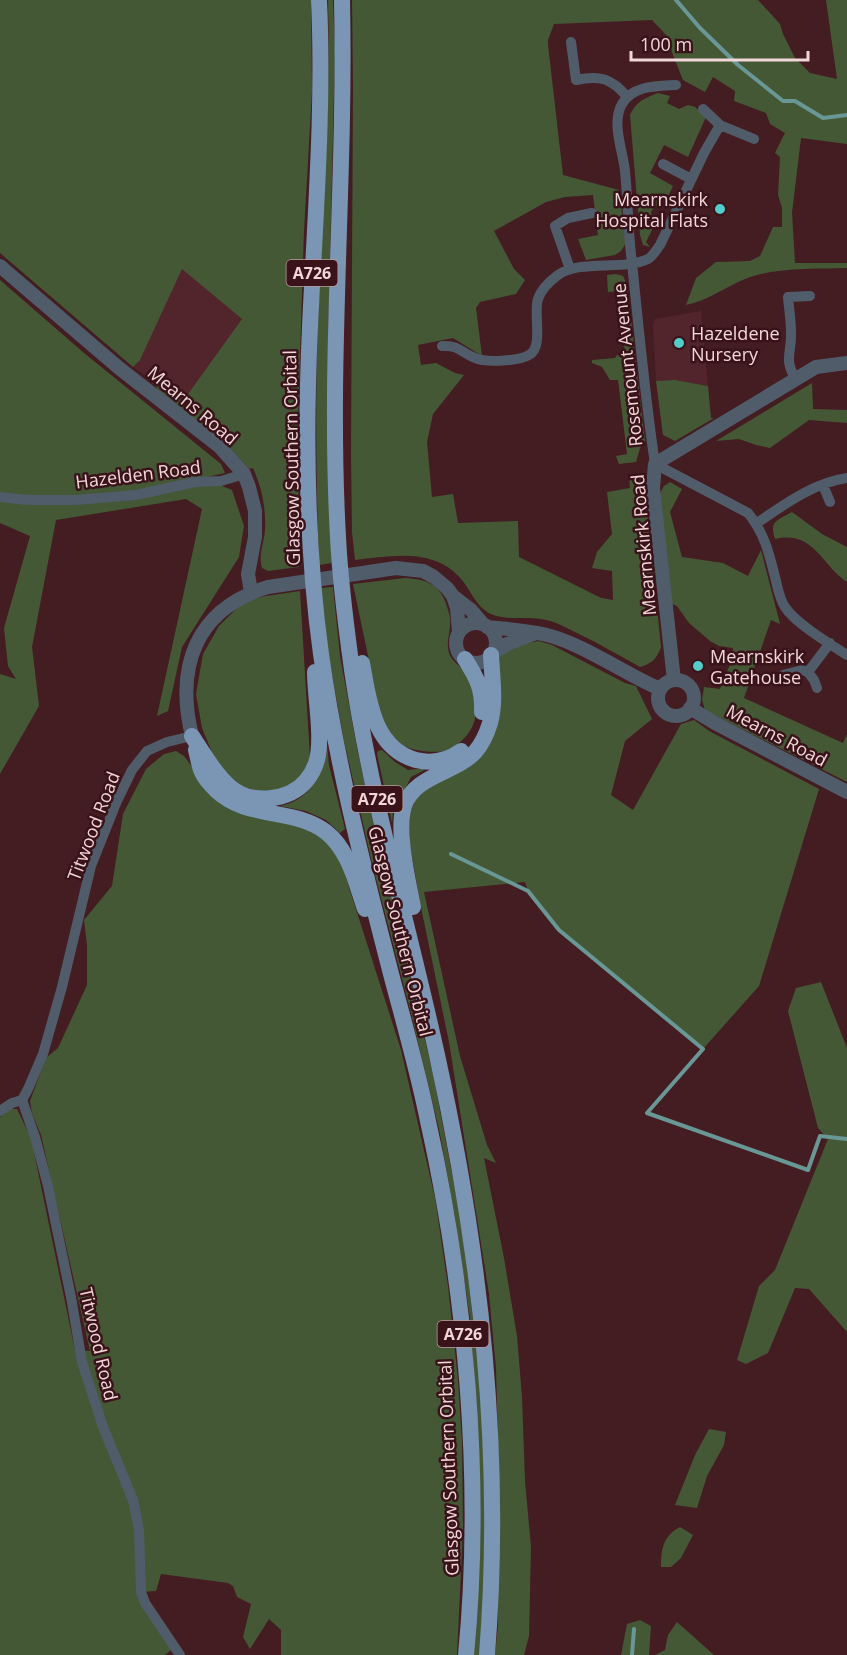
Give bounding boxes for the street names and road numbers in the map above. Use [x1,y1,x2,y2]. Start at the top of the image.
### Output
road number: A726 [286,260,338,286]
street label: Rosemount Avenue [606,282,648,448]
street label: Glasgow Southern Orbital [277,350,305,566]
street label: Mearns Road [143,360,243,450]
street label: Hazelden Road [74,454,202,494]
street label: Mearnskirk Road [625,473,661,617]
street label: Mearns Road [722,698,832,772]
street label: Titwood Road [61,768,125,884]
road number: A726 [352,786,403,812]
street label: Glasgow Southern Orbital [363,823,439,1039]
street label: Titwood Road [74,1285,124,1403]
road number: A726 [438,1321,488,1347]
street label: Glasgow Southern Orbital [432,1360,464,1576]

